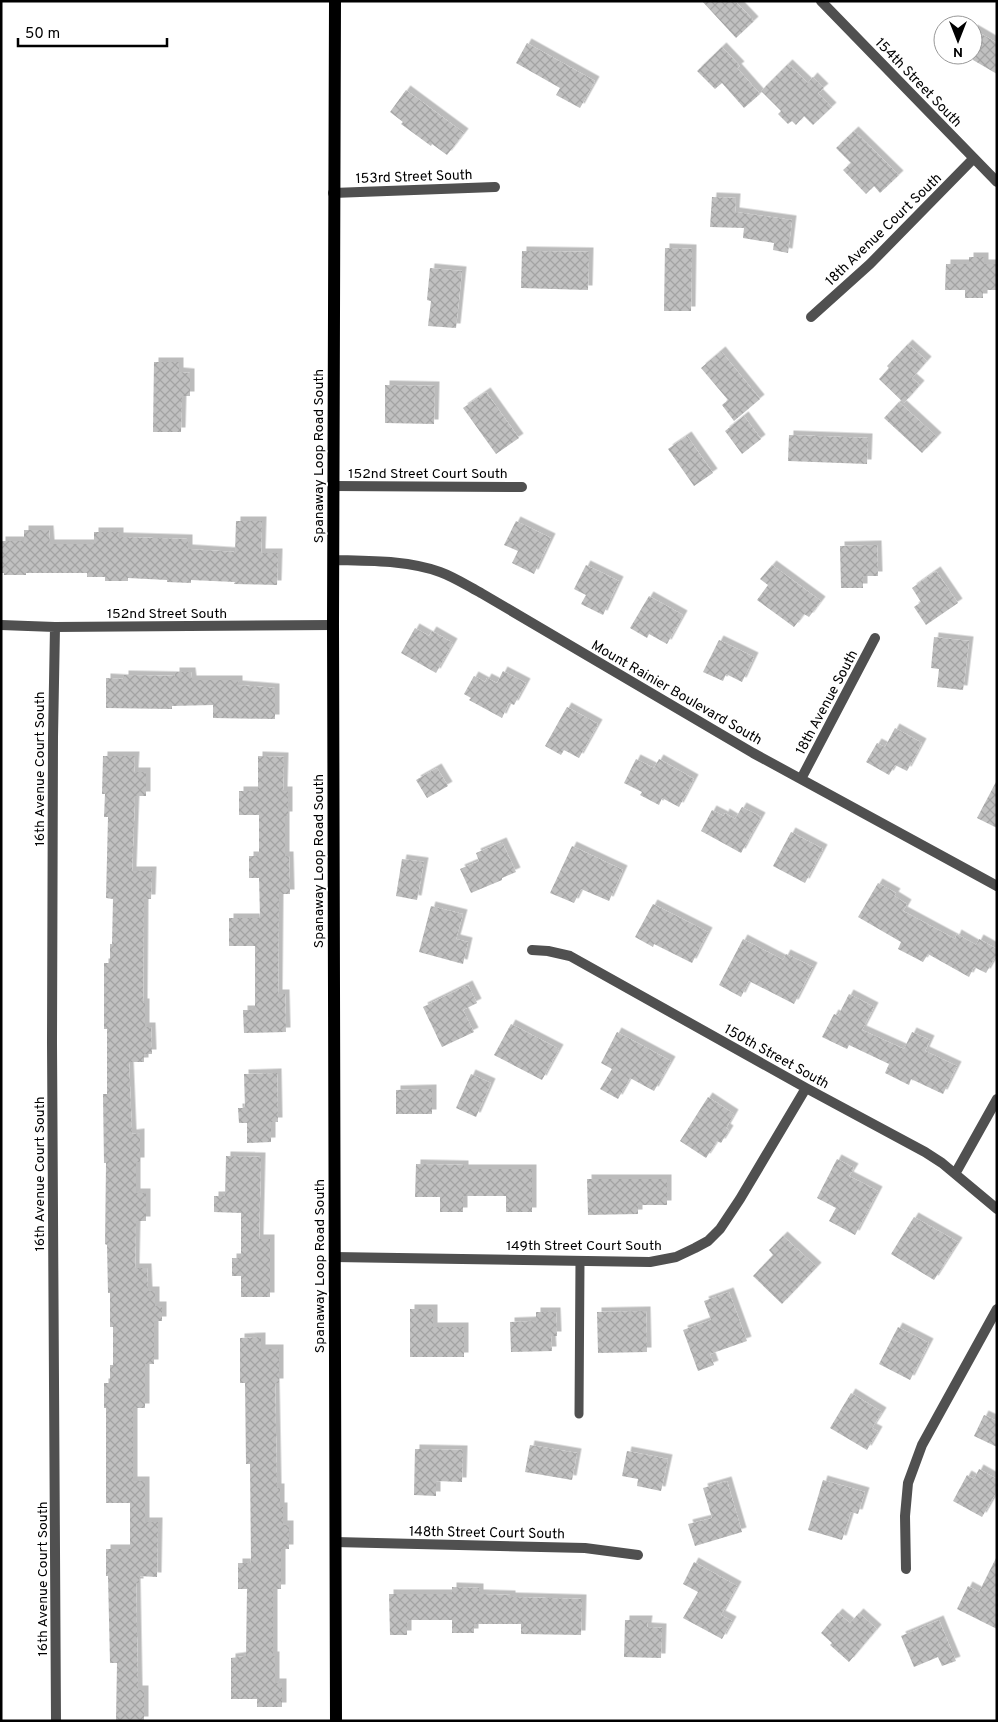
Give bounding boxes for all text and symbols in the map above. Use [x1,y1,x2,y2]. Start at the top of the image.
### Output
scale bar [18,15,166,47]
north arrow [933,15,983,65]
text: 50 m [25,25,60,44]
street label: 154th Street South [871,35,965,131]
text: N [953,43,963,60]
street label: 153rd Street South [355,167,473,188]
street label: 18th Avenue Court South [822,170,946,290]
street label: Spanaway Loop Road South [311,369,328,543]
street label: 152nd Street Court South [348,466,508,483]
street label: 152nd Street South [107,606,227,623]
street label: Mount Rainier Boulevard South [588,637,765,749]
street label: 18th Avenue South [793,648,862,758]
street label: 16th Avenue Court South [32,691,49,847]
street label: Spanaway Loop Road South [311,774,328,948]
street label: 150th Street South [721,1021,832,1093]
street label: 16th Avenue Court South [32,1096,49,1252]
street label: Spanaway Loop Road South [312,1179,329,1353]
street label: 149th Street Court South [506,1238,662,1255]
street label: 16th Avenue Court South [35,1501,52,1657]
street label: 148th Street Court South [409,1524,565,1543]

